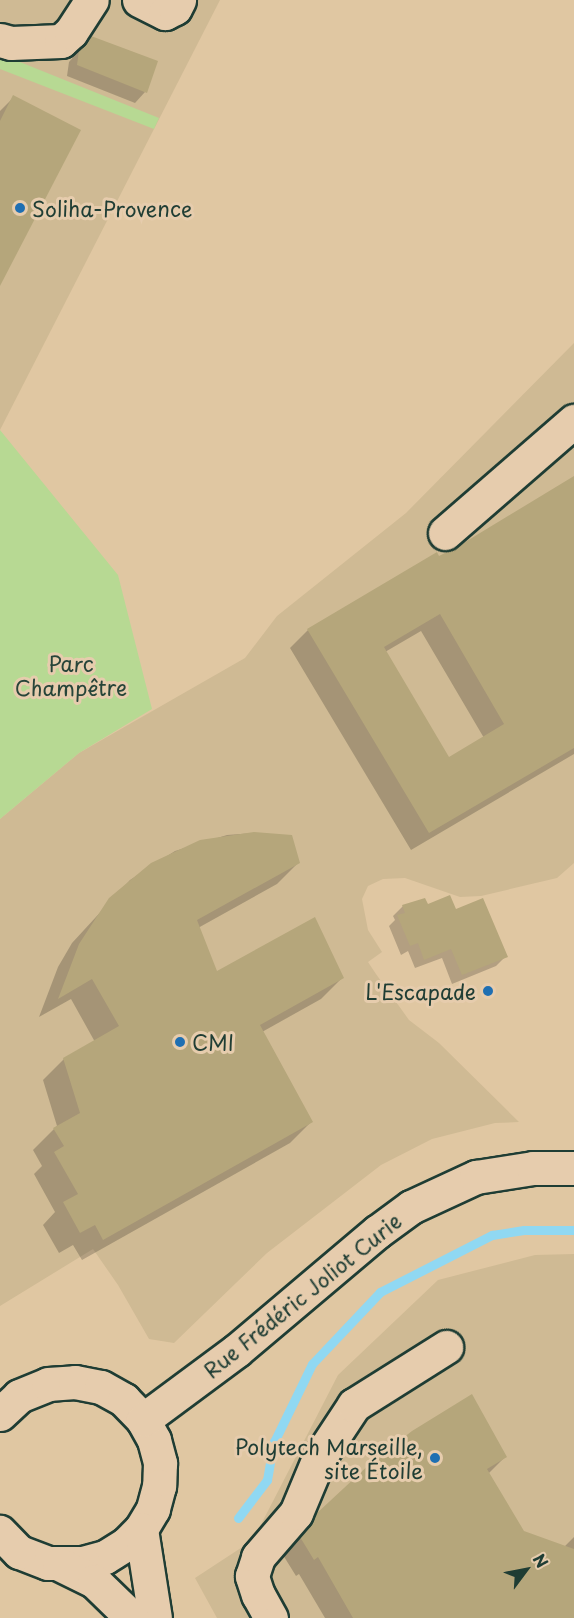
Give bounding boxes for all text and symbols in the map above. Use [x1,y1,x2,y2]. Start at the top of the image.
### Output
place label: Soliha-Provence [32,195,192,221]
marker: Soliha-Provence [13,201,27,215]
park label: Parc Champêtre [15,650,127,700]
place label: L'Escapade [365,978,476,1004]
marker: L'Escapade [481,984,495,998]
place label: CMI [192,1029,234,1055]
marker: CMI [173,1035,187,1049]
street label: Rue Frédéric Joliot Curie [197,1207,407,1383]
place label: Polytech Marseille, site Étoile [234,1433,423,1483]
marker: Polytech Marseille, site Étoile [428,1451,442,1465]
north arrow [496,1540,556,1600]
text: N [528,1549,555,1572]

